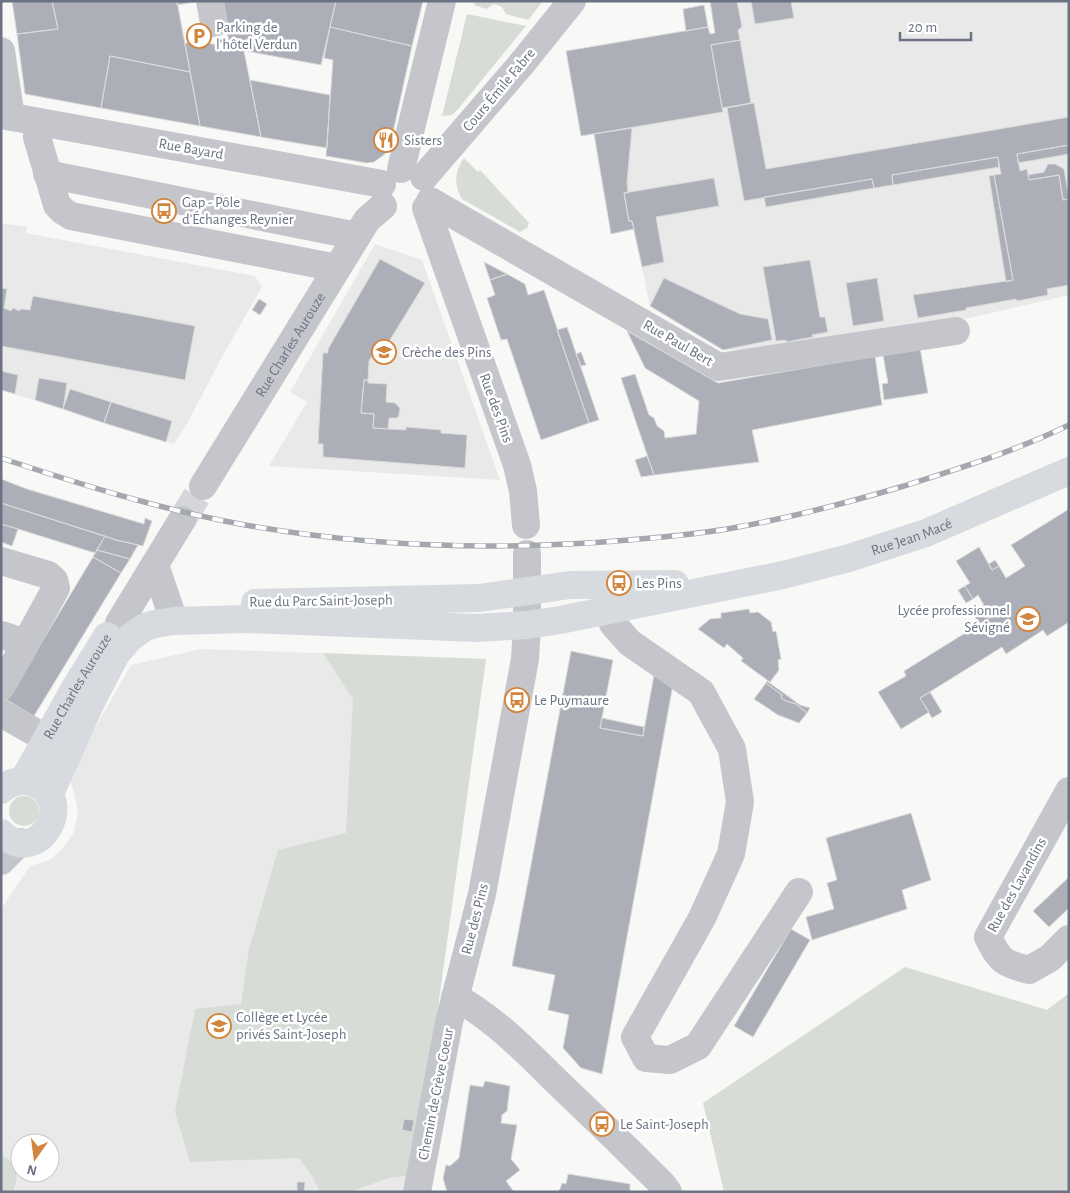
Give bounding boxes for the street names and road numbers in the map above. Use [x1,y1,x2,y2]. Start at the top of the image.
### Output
street label: Cours Émile Fabre [459,44,538,134]
street label: Rue Bayard [157,136,225,162]
street label: Rue Charles Aurouze [252,290,328,400]
street label: Rue Paul Bert [641,317,716,369]
street label: Rue des Pins [477,371,515,445]
street label: Rue Jean Macé [869,515,954,558]
street label: Rue du Parc Saint-Joseph [249,592,393,610]
street label: Rue Charles Aurouze [40,631,114,742]
street label: Rue des Lavandins [985,835,1049,935]
street label: Rue des Pins [459,882,491,956]
street label: Chemin de Crève Coeur [416,1026,456,1161]

